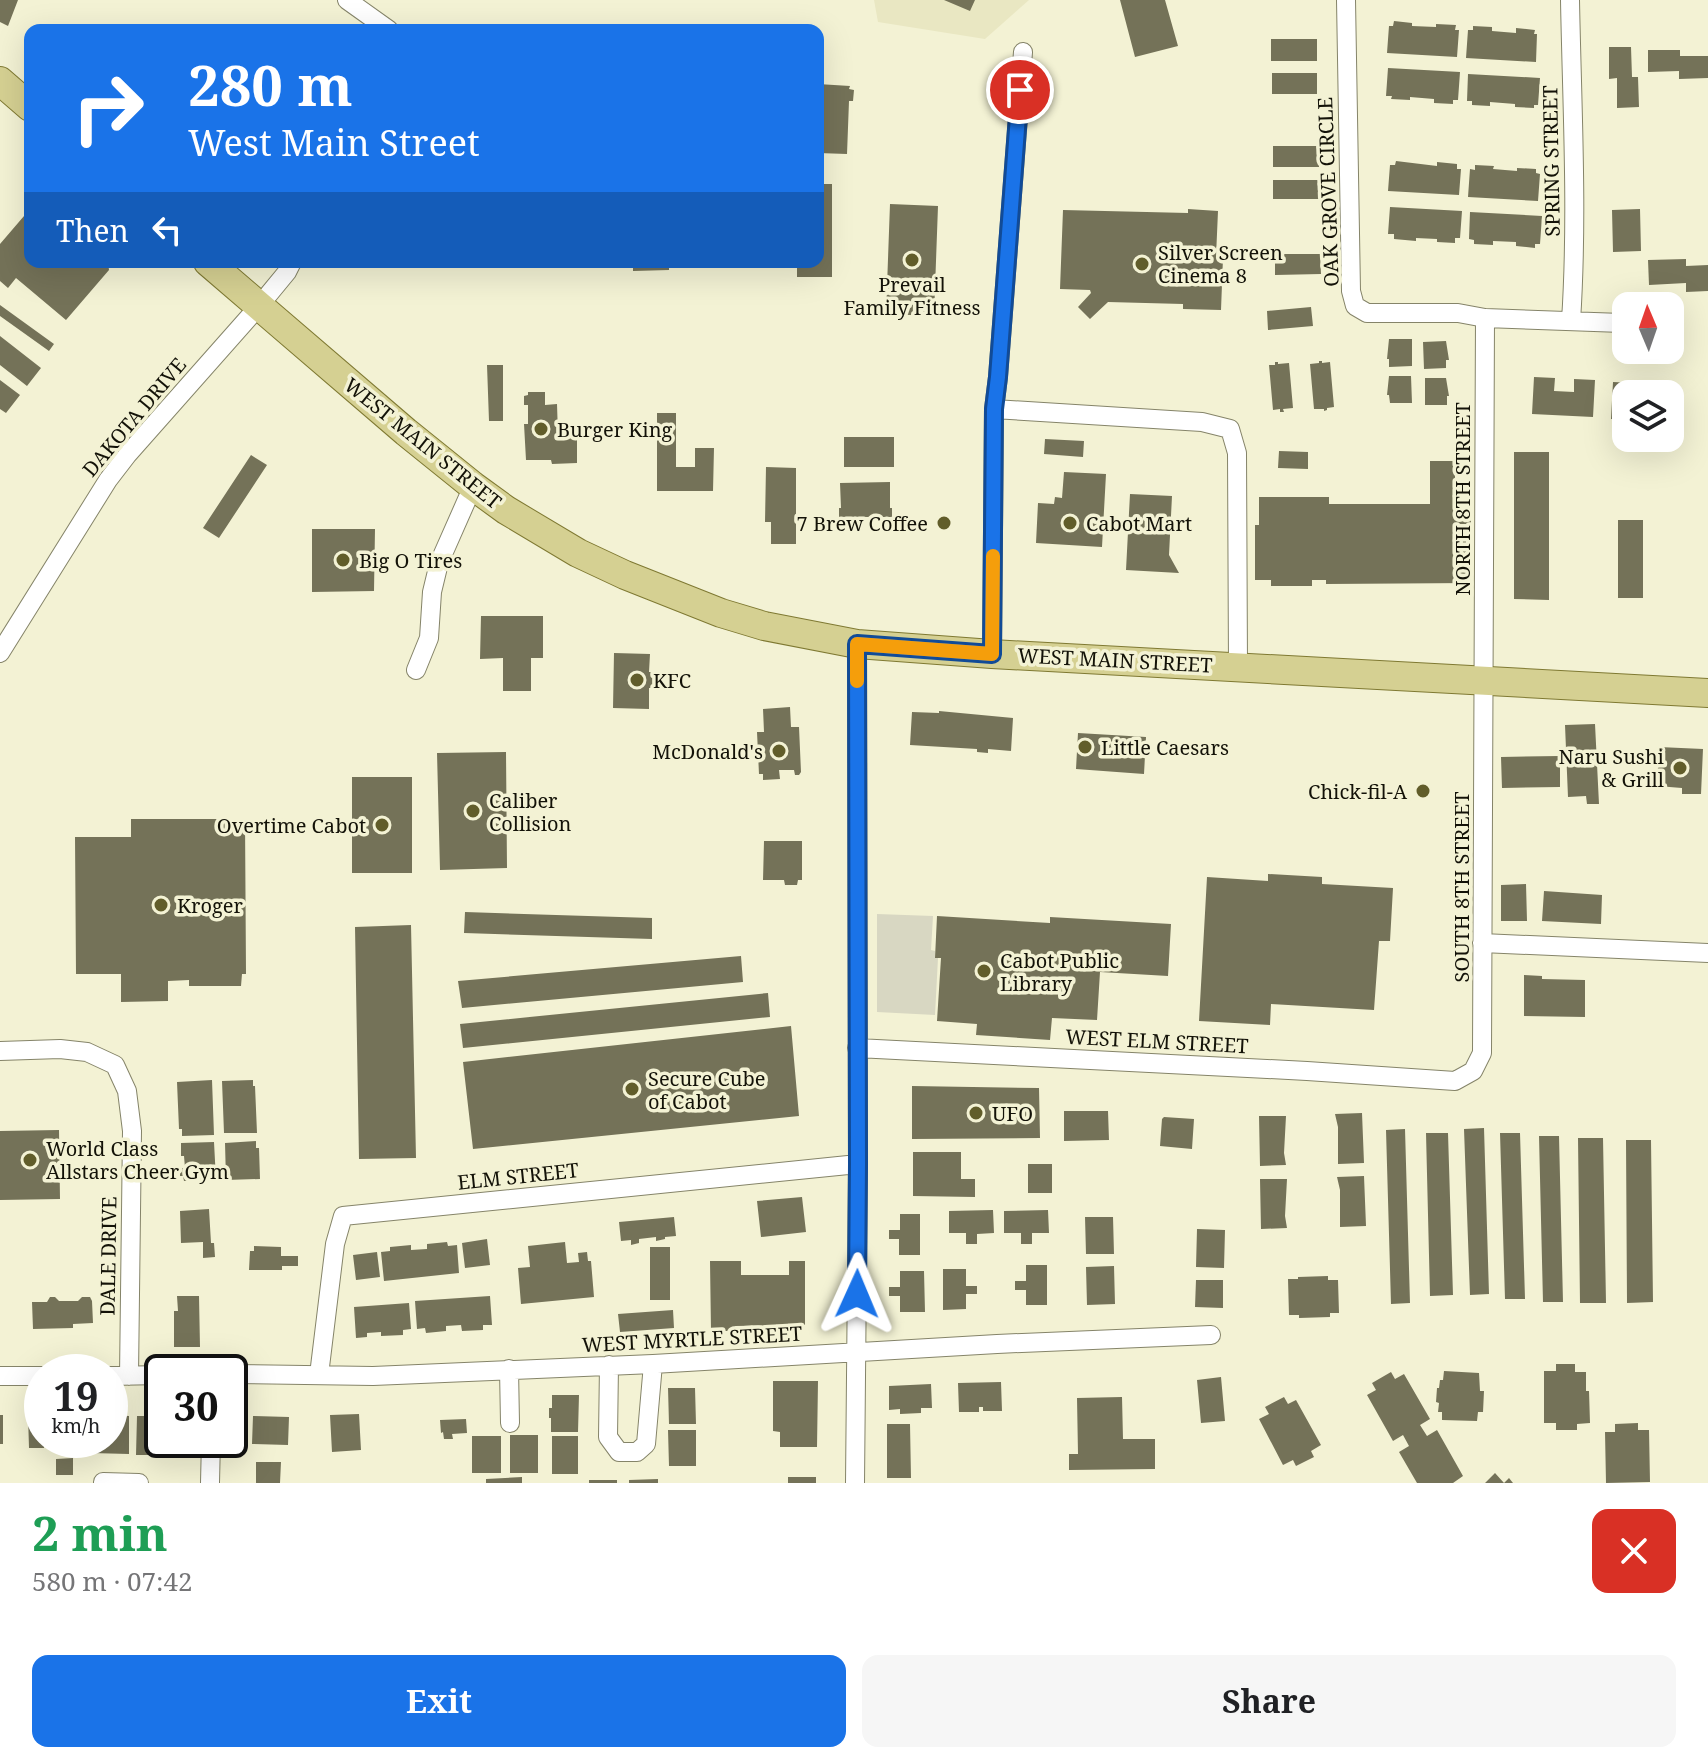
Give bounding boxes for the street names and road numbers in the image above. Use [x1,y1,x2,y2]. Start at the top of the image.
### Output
street label: SPRING STREET [1536,85,1566,237]
street label: OAK GROVE CIRCLE [1311,97,1345,287]
street label: DAKOTA DRIVE [76,352,192,482]
street label: WEST MAIN STREET [339,371,507,515]
street label: NORTH 8TH STREET [1449,402,1476,596]
street label: WEST MAIN STREET [1017,641,1213,679]
street label: SOUTH 8TH STREET [1448,792,1475,982]
street label: WEST ELM STREET [1065,1023,1249,1059]
street label: ELM STREET [456,1156,580,1196]
street label: DALE DRIVE [93,1196,123,1316]
street label: WEST MYRTLE STREET [581,1320,803,1358]

